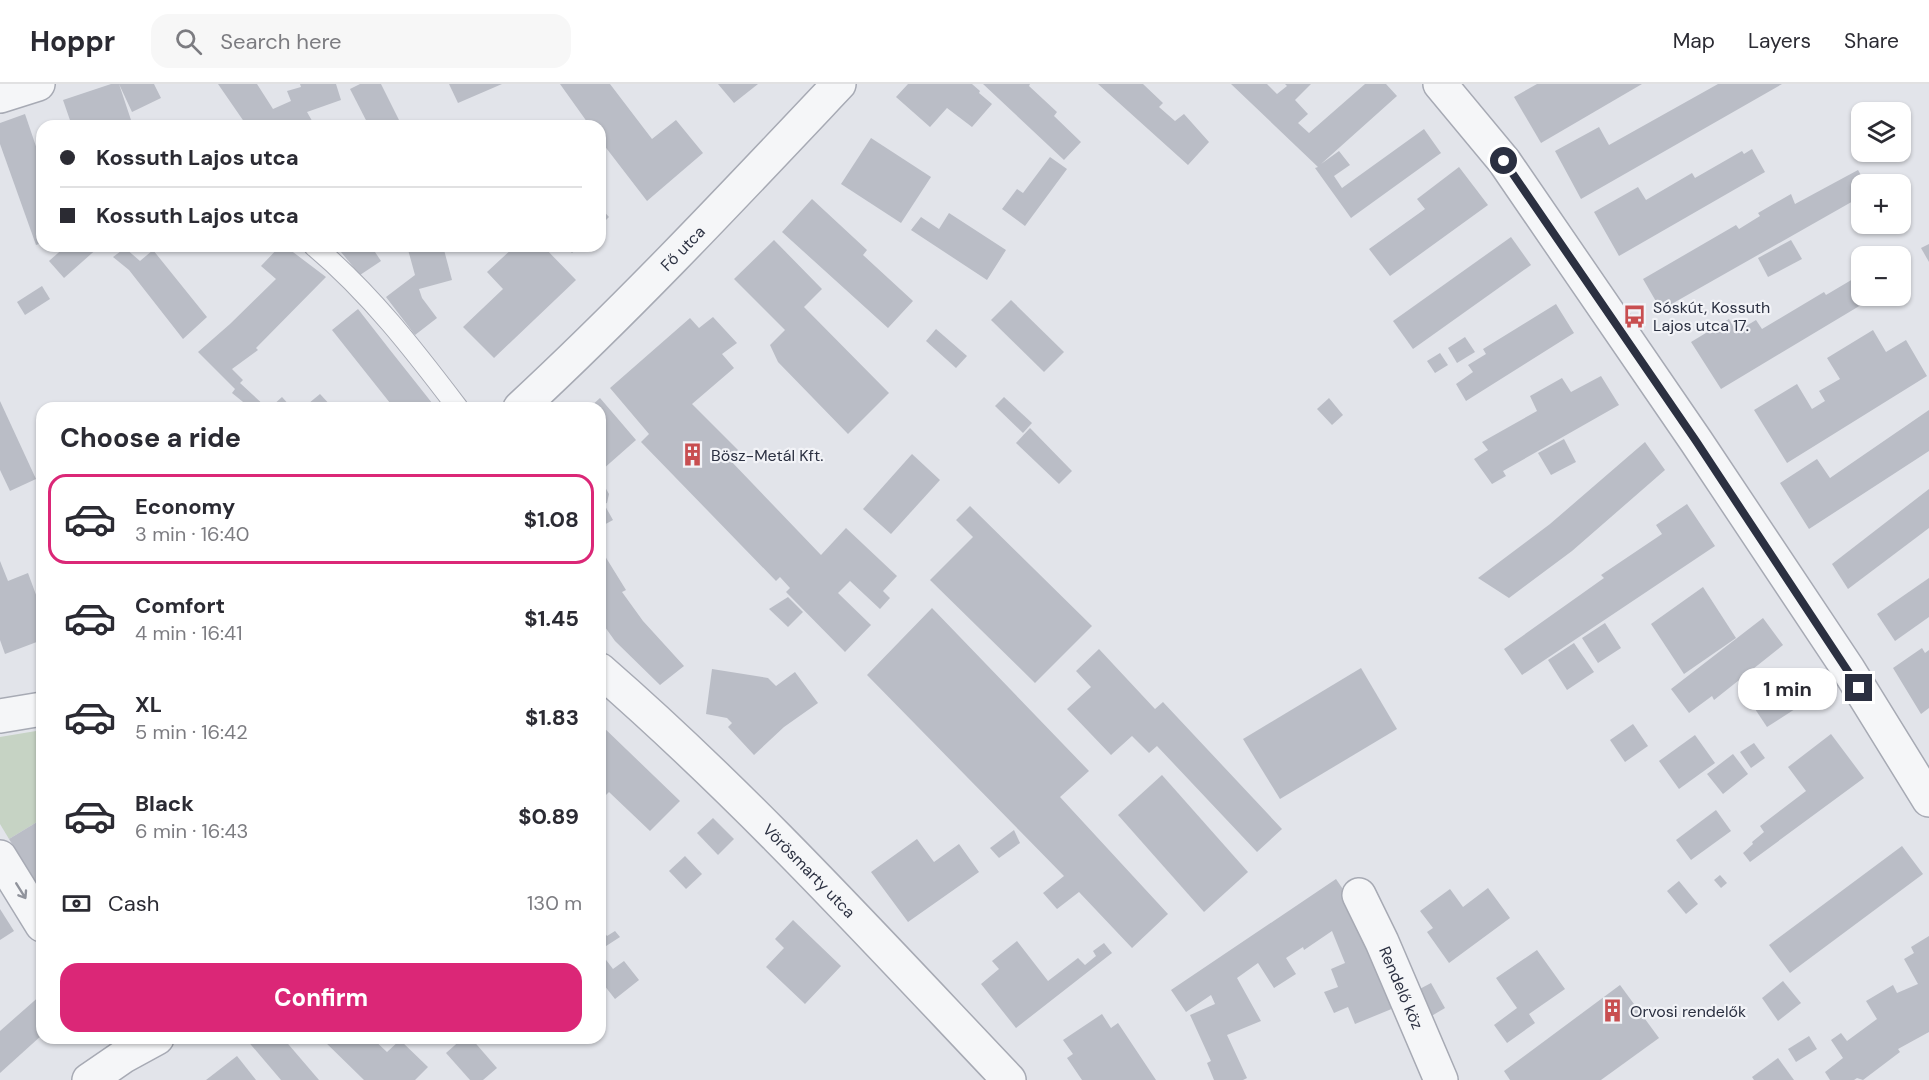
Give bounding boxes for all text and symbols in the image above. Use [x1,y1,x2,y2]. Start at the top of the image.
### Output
search box [151,14,571,68]
text: Hoppr [30,23,115,60]
icon: search [172,25,205,58]
text: Search here [220,27,342,56]
text: Map [1673,27,1715,55]
text: Layers [1748,27,1811,55]
text: Share [1844,27,1899,55]
map controls [1851,102,1911,306]
button: layers [1851,102,1911,162]
text: Kossuth Lajos utca [96,143,299,172]
route start [1490,147,1517,174]
button: + [1851,174,1911,234]
text: Kossuth Lajos utca [96,201,299,230]
street label: Fő utca [656,221,710,276]
button: − [1851,246,1911,306]
place label: Sóskút, Kossuth Lajos utca 17. [1653,297,1770,336]
bus stop icon: Sóskút, Kossuth Lajos utca 17. [1622,303,1648,329]
text: Choose a ride [60,420,241,455]
building icon: Bösz-Metál Kft. [680,442,706,468]
place label: Bösz-Metál Kft. [711,445,823,466]
icon: car [63,492,117,546]
text: Economy [135,492,235,521]
text: $1.08 [524,505,579,534]
text: 3 min · 16:40 [135,521,250,547]
icon: car [63,591,117,645]
text: Comfort [135,591,225,620]
text: $1.45 [524,604,579,633]
text: 4 min · 16:41 [135,620,242,646]
callout: 1 min [1739,667,1838,709]
route end [1845,674,1872,701]
text: 1 min [1763,676,1812,702]
icon: car [63,690,117,744]
text: XL [135,690,162,719]
text: $1.83 [525,703,579,732]
text: 5 min · 16:42 [135,719,248,745]
icon: car [63,789,117,843]
text: Black [135,789,194,818]
text: $0.89 [518,802,579,831]
text: 6 min · 16:43 [135,818,248,844]
street label: Vörösmarty utca [758,819,860,922]
one-way arrow [15,882,27,899]
icon: cash [60,887,93,920]
text: Cash [108,889,159,918]
text: 130 m [527,890,582,916]
street label: Rendelő köz [1374,943,1428,1033]
button: Confirm [60,963,582,1032]
building icon: Orvosi rendelők [1599,998,1625,1024]
place label: Orvosi rendelők [1630,1001,1746,1022]

